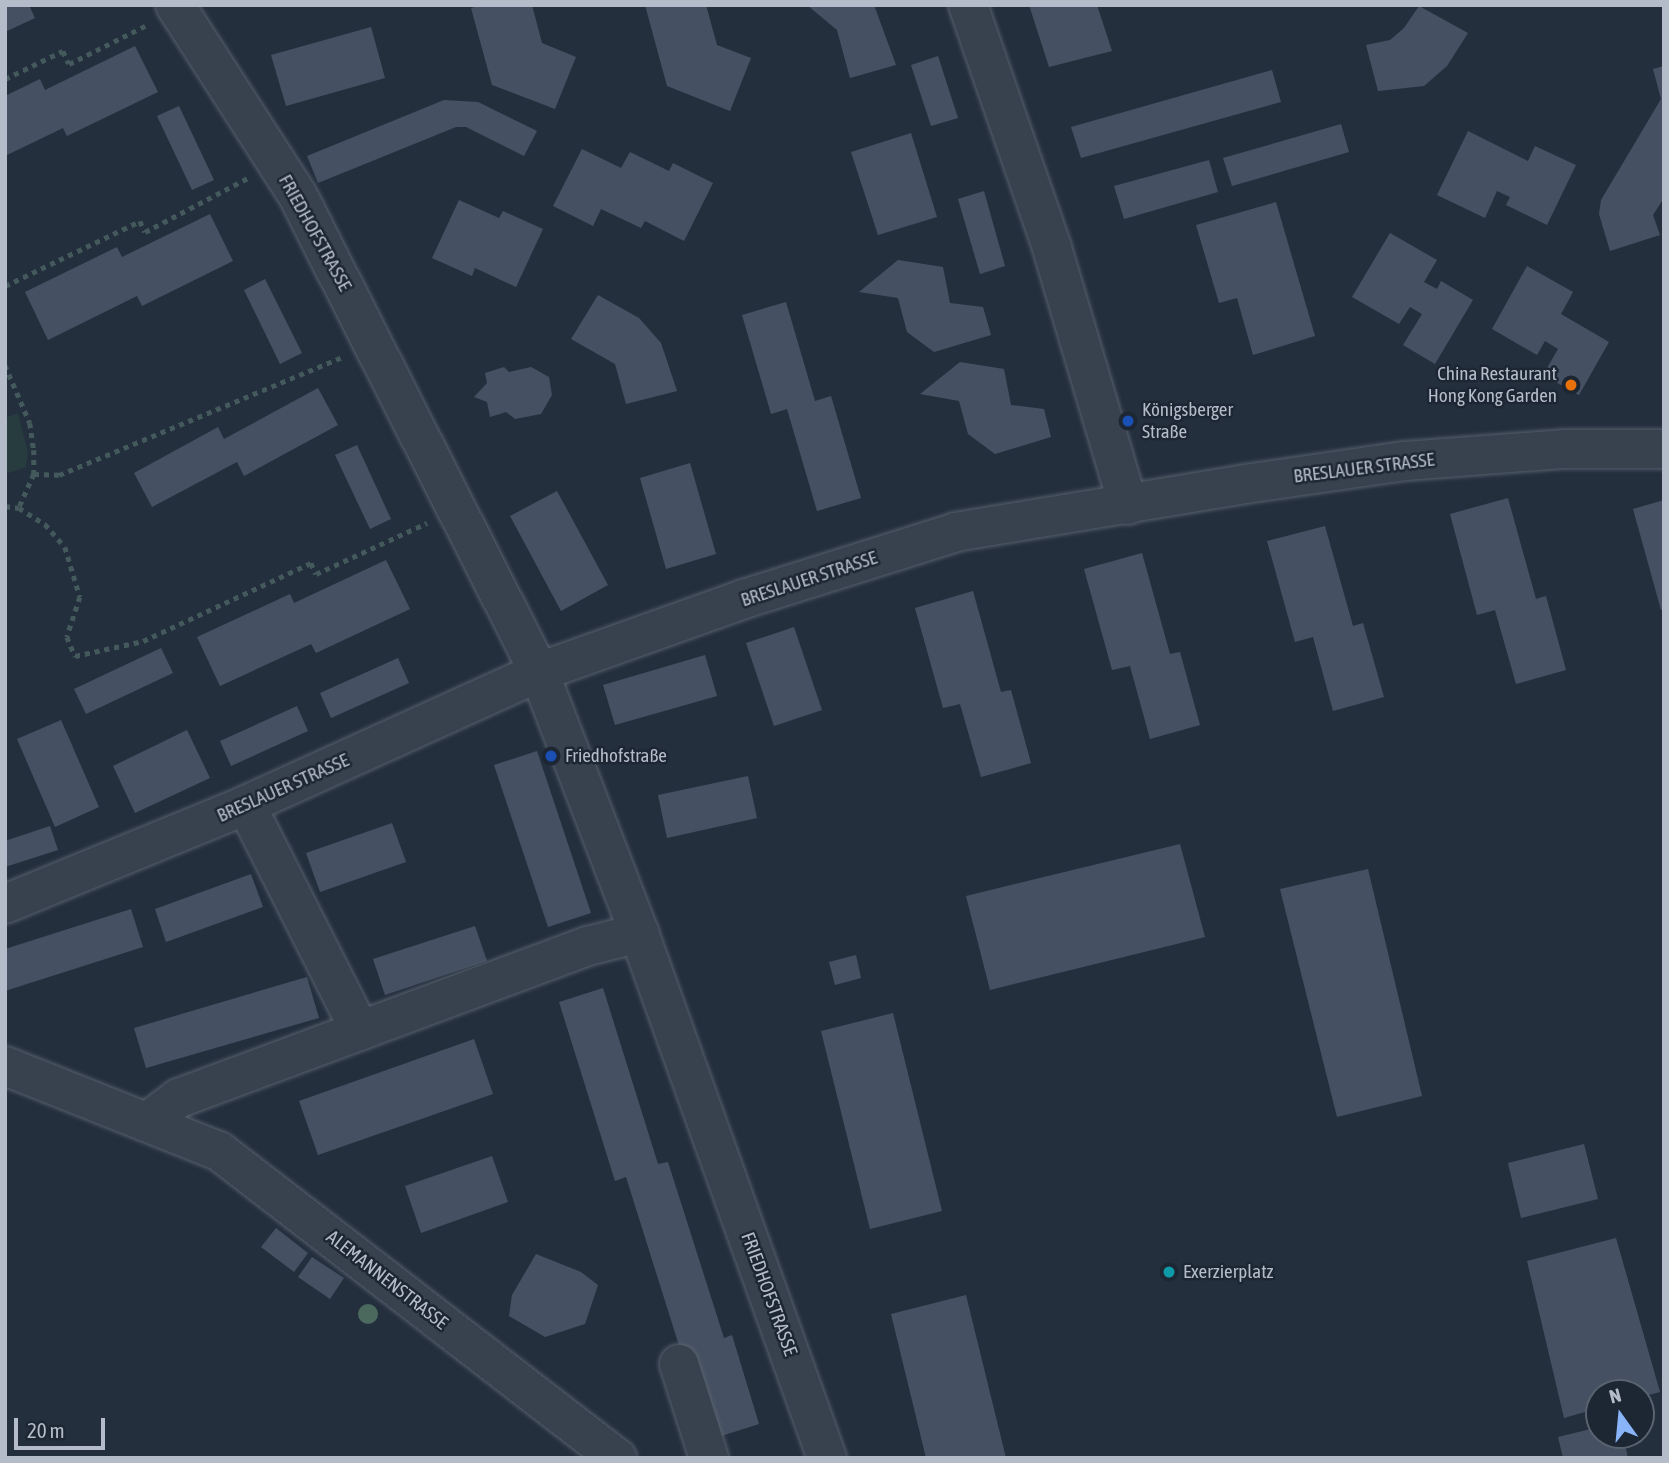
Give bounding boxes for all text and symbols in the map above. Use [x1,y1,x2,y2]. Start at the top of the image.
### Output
street label: FRIEDHOFSTRASSE [274,171,356,295]
place label: China Restaurant Hong Kong Garden [1428,363,1557,407]
marker: China Restaurant Hong Kong Garden [1563,377,1579,393]
place label: Königsberger Straße [1142,399,1233,443]
marker: Königsberger Straße [1120,413,1136,429]
street label: BRESLAUER STRASSE [1292,448,1436,488]
street label: BRESLAUER STRASSE [738,546,880,612]
place label: Friedhofstraße [565,745,667,767]
marker: Friedhofstraße [543,748,559,764]
street label: BRESLAUER STRASSE [214,749,352,827]
street label: ALEMANNENSTRASSE [322,1226,452,1334]
street label: FRIEDHOFSTRASSE [736,1229,802,1359]
place label: Exerzierplatz [1183,1261,1273,1283]
marker: Exerzierplatz [1161,1264,1177,1280]
north arrow [1585,1379,1655,1449]
text: N [1607,1384,1623,1408]
scale bar [18,1404,108,1448]
text: 20 m [27,1418,65,1442]

